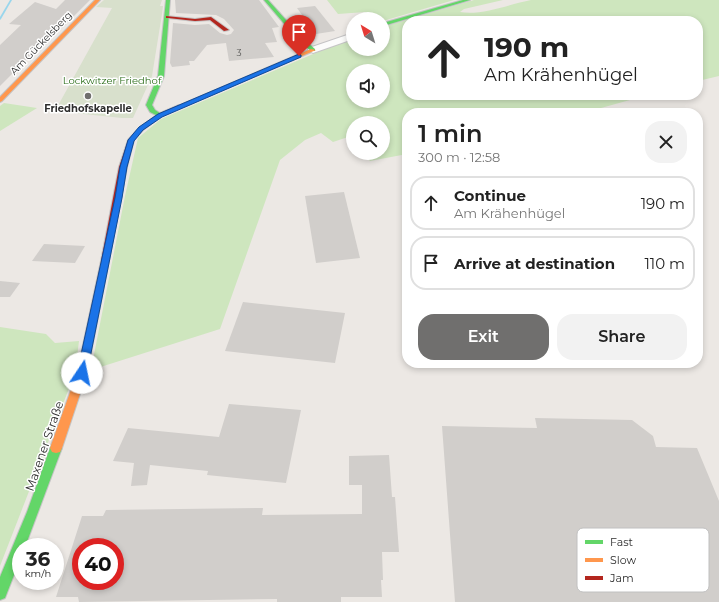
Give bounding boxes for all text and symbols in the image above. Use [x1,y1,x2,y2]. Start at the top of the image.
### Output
street label: Am Gückelsberg [7,9,75,77]
north arrow [346,12,390,56]
map controls [346,12,390,160]
pin [282,15,316,56]
icon: arrive [288,21,310,43]
text: 190 m [484,30,569,64]
icon: ahead [418,32,470,84]
house number: 3 [236,47,242,58]
button: sound [346,64,390,108]
text: Am Krähenhügel [484,64,638,86]
park label: Lockwitzer Friedhof [63,74,162,87]
marker: Friedhofskapelle [83,91,93,101]
place label: Friedhofskapelle [44,102,132,115]
button: search [346,116,390,160]
text: 1 min [418,119,482,148]
button: close [645,121,687,163]
text: 300 m · 12:58 [418,149,500,165]
text: Continue [454,186,526,205]
icon: ahead [420,192,442,214]
text: 190 m [641,194,685,213]
text: Am Krähenhügel [454,205,565,221]
icon: arrive [420,252,442,274]
text: Arrive at destination [454,254,615,273]
text: 110 m [644,254,685,273]
button: Exit [418,314,549,360]
button: Share [557,314,687,360]
position arrow [61,352,103,394]
street label: Maxener Straße [22,399,66,493]
legend [577,528,709,592]
text: Fast [610,535,634,549]
speed limit sign: 40 [72,538,124,590]
text: 36 [26,547,50,571]
text: Slow [610,553,636,567]
text: km/h [25,567,51,580]
text: Jam [609,571,634,585]

